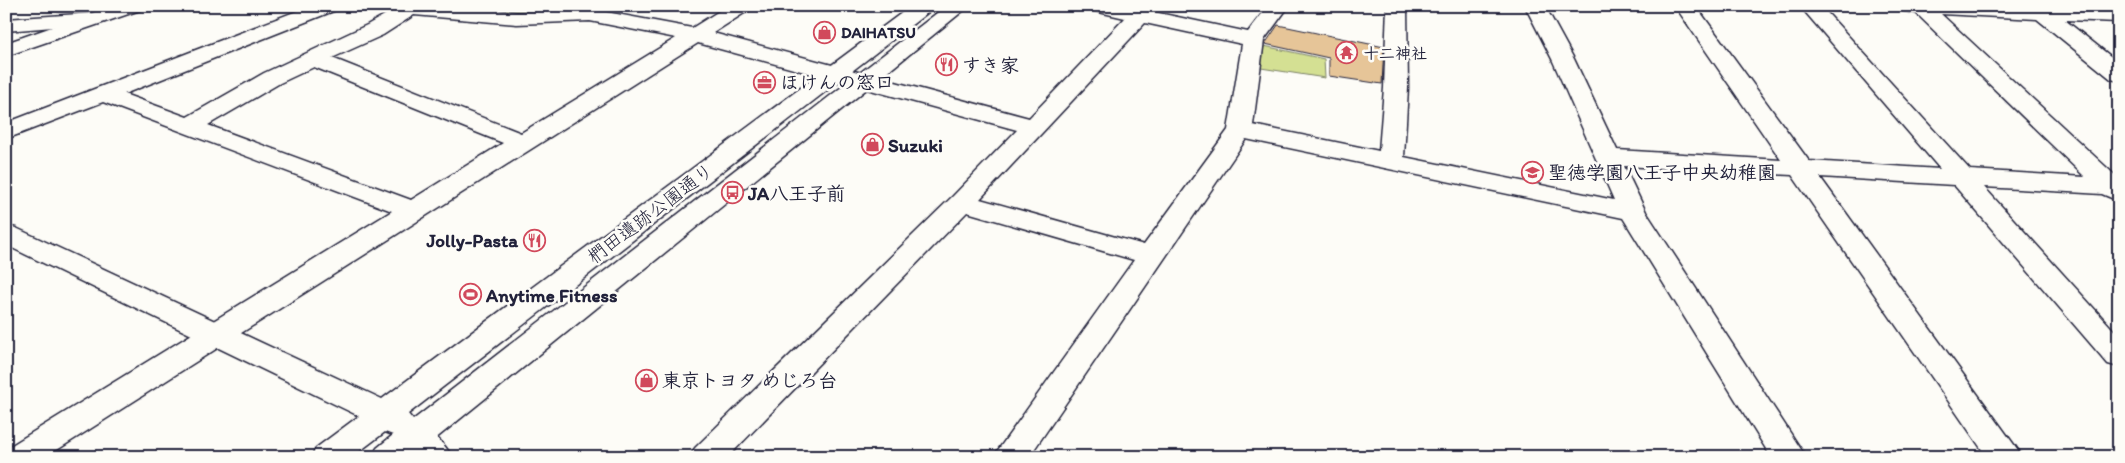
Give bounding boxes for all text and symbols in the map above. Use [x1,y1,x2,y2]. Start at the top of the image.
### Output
shop icon: DAIHATSU [813,20,837,44]
place label: DAIHATSU [841,23,916,42]
temple icon: 十二神社 [1335,41,1359,65]
place label: 十二神社 [1363,44,1427,63]
restaurant icon: すき家 [934,53,958,77]
place label: すき家 [962,54,1019,77]
office icon: ほけんの窓口 [752,70,776,94]
place label: ほけんの窓口 [780,71,894,94]
shop icon: Suzuki [860,133,884,157]
place label: Suzuki [888,134,943,157]
street label: 椚田遺跡公園通り [583,158,718,268]
school or university icon: 聖徳学園八王子中央幼稚園 [1520,160,1544,184]
place label: 聖徳学園八王子中央幼稚園 [1548,161,1776,184]
bus stop icon: JA八王子前 [720,181,744,205]
place label: JA八王子前 [747,182,845,205]
restaurant icon: Jolly-Pasta [522,228,546,252]
place label: Jolly-Pasta [425,229,518,252]
sports icon: Anytime Fitness [458,283,482,307]
place label: Anytime Fitness [485,284,618,307]
shop icon: 東京トヨタ めじろ台 [634,368,658,392]
place label: 東京トヨタ めじろ台 [662,369,837,392]

